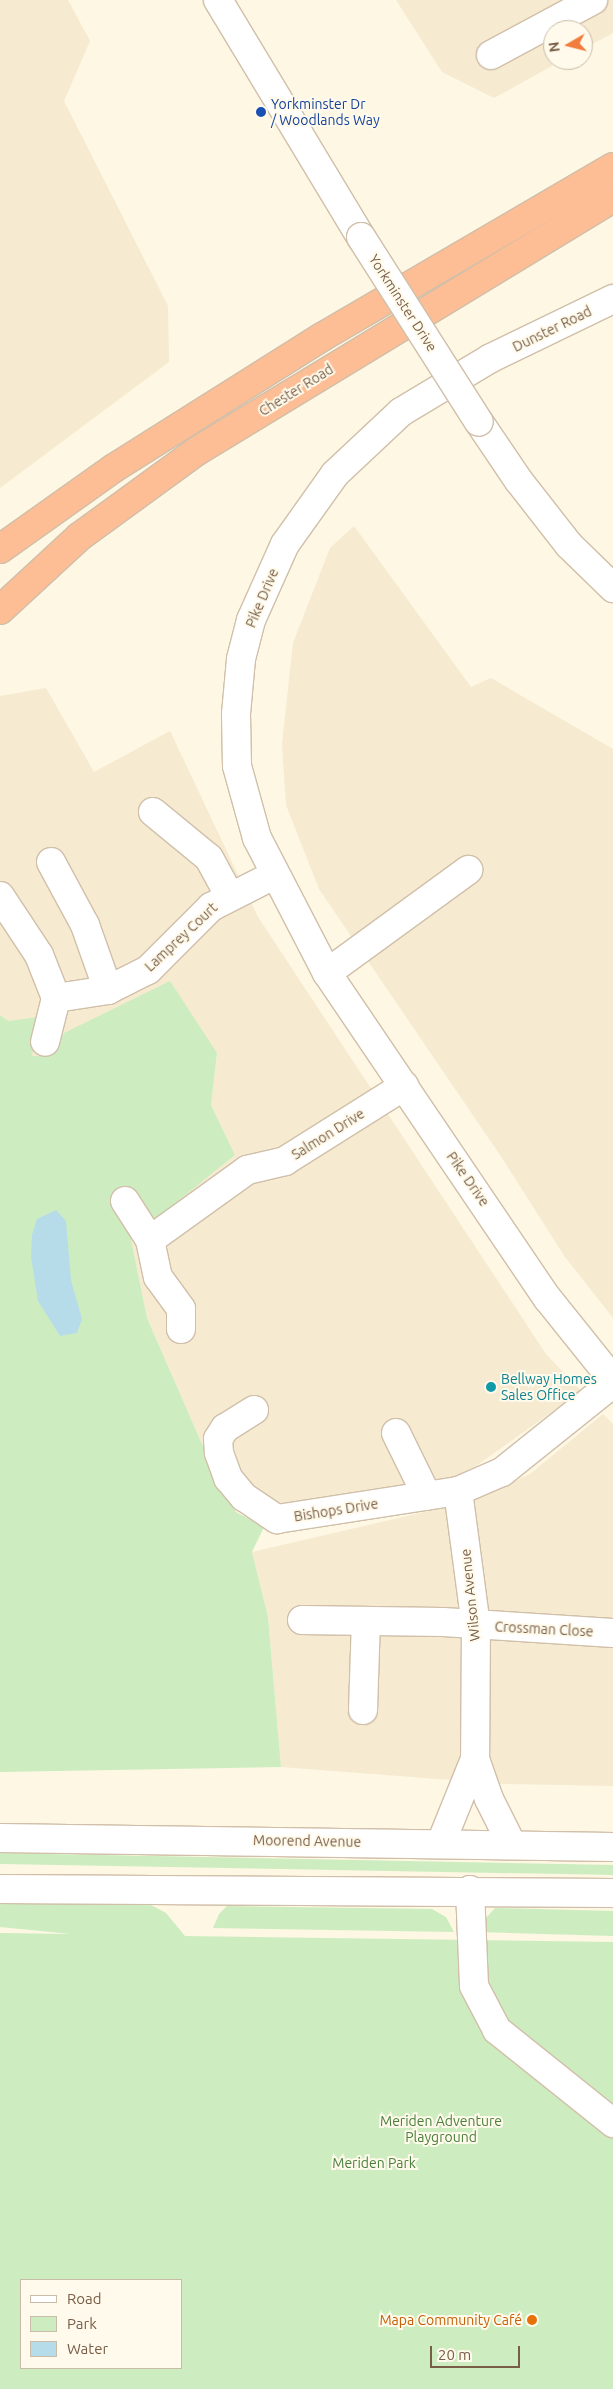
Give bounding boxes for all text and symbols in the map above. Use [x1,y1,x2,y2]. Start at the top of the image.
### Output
north arrow [543,20,593,70]
text: N [545,41,563,53]
place label: Yorkminster Dr / Woodlands Way [271,96,380,128]
marker: Yorkminster Dr / Woodlands Way [255,106,267,118]
street label: Yorkminster Drive [365,251,441,355]
street label: Dunster Road [510,303,594,355]
street label: Chester Road [256,361,336,419]
street label: Pike Drive [242,566,282,630]
street label: Lamprey Court [141,899,221,975]
street label: Salmon Drive [288,1105,368,1163]
street label: Pike Drive [443,1149,493,1209]
place label: Bellway Homes Sales Office [501,1371,597,1404]
marker: Bellway Homes Sales Office [485,1381,497,1393]
street label: Bishops Drive [293,1495,379,1525]
street label: Wilson Avenue [457,1548,483,1642]
street label: Crossman Close [494,1618,594,1640]
street label: Moorend Avenue [253,1832,361,1850]
park label: Meriden Adventure Playground [380,2113,502,2146]
park label: Meriden Park [332,2155,416,2171]
legend [20,2279,182,2369]
text: Road [67,2290,102,2307]
place label: Mapa Community Café [379,2312,522,2328]
marker: Mapa Community Café [526,2314,538,2326]
text: Park [67,2315,97,2332]
scale bar [433,2336,523,2368]
text: Water [67,2340,108,2357]
text: 20 m [438,2346,471,2363]

